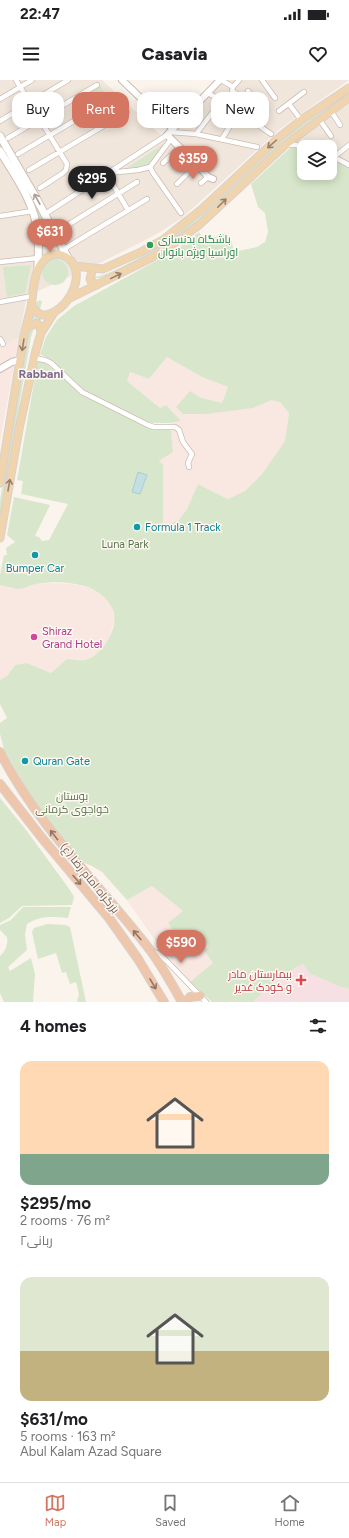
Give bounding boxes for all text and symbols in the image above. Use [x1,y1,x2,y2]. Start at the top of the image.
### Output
text: 22:47 [20,5,60,23]
icon: menu [20,43,42,65]
text: Casavia [142,43,207,65]
icon: heart [307,43,329,65]
chip: Buy [12,92,64,128]
chip: Rent [72,92,129,128]
chip: Filters [137,92,203,128]
chip: New [211,92,269,128]
one-way arrow [267,139,278,148]
map controls [297,140,337,180]
button: layers [297,140,337,180]
pin: $359 [169,146,217,180]
text: $359 [178,151,208,166]
pin: $295 [68,166,116,200]
text: $295 [77,171,107,186]
one-way arrow [32,193,40,205]
one-way arrow [217,198,227,208]
pin: $631 [26,219,74,253]
text: $631 [36,224,64,239]
place label: باشگاه بدنسازی اوراسیا ویژه بانوان [158,233,238,259]
marker: باشگاه بدنسازی اوراسیا ویژه بانوان [145,240,155,250]
one-way arrow [109,272,121,279]
one-way arrow [19,338,27,351]
district label: Rabbani [19,367,63,381]
one-way arrow [5,479,13,492]
place label: Formula 1 Track [145,521,221,534]
marker: Formula 1 Track [132,522,142,532]
park label: Luna Park [101,538,149,551]
marker: Bumper Car [30,550,40,560]
place label: Bumper Car [6,562,64,575]
place label: Shiraz Grand Hotel [42,625,102,651]
marker: Shiraz Grand Hotel [29,632,39,642]
place label: Quran Gate [33,755,90,768]
marker: Quran Gate [20,756,30,766]
park label: بوستان خواجوی کرمانی [35,790,109,816]
one-way arrow [50,829,59,840]
street label: بزرگراه امام رضا (ع) [57,841,122,917]
one-way arrow [72,874,81,885]
one-way arrow [132,930,141,940]
pin: $590 [157,930,205,964]
text: $590 [166,935,196,950]
place label: ببمارستان مادر و کودک غدیر [227,968,292,994]
marker: ببمارستان مادر و کودک غدیر [295,974,307,986]
one-way arrow [150,978,158,990]
icon: filters [307,1015,329,1037]
text: 4 homes [20,1016,87,1036]
icon: home [139,1087,211,1159]
text: $295/mo [20,1193,91,1213]
text: 2 rooms · 76 m² [20,1213,110,1228]
text: ربانی۲ [20,1233,53,1248]
icon: home [139,1303,211,1375]
text: $631/mo [20,1409,88,1429]
text: 5 rooms · 163 m² [20,1429,116,1444]
text: Abul Kalam Azad Square [20,1444,161,1459]
tab: Map [44,1492,66,1529]
tab: Saved [155,1492,186,1529]
tab: Home [275,1492,305,1529]

